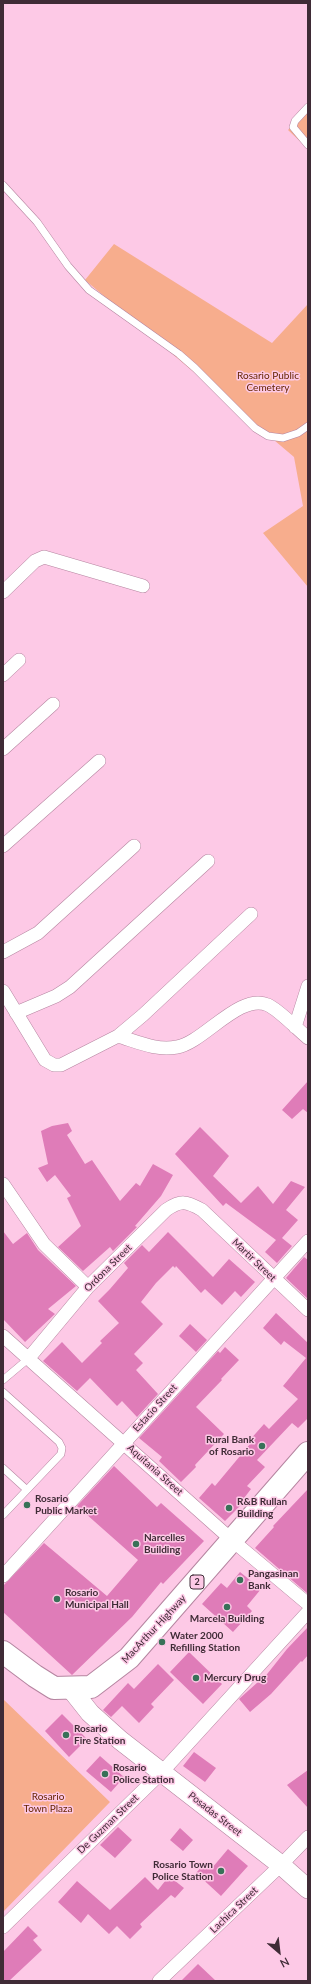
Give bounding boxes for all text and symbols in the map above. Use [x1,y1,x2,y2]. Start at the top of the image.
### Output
park label: Rosario Public Cemetery [237,370,299,394]
street label: Martir Street [230,1236,278,1284]
street label: Ordona Street [82,1242,134,1294]
street label: Estacio Street [130,1382,180,1434]
place label: Rural Bank of Rosario [206,1434,254,1458]
marker: Rural Bank of Rosario [257,1441,267,1451]
street label: Aquitania Street [125,1442,185,1498]
place label: Rosario Public Market [35,1493,97,1516]
place label: R&B Rullan Building [237,1496,287,1520]
marker: Rosario Public Market [22,1500,32,1510]
marker: R&B Rullan Building [224,1503,234,1513]
place label: Narcelles Building [144,1532,185,1556]
marker: Narcelles Building [131,1539,141,1549]
place label: Pangasinan Bank [248,1568,298,1592]
road number: 2 [190,1575,204,1589]
marker: Pangasinan Bank [235,1575,245,1585]
place label: Rosario Municipal Hall [65,1587,129,1610]
street label: MacArthur Highway [119,1592,189,1666]
marker: Rosario Municipal Hall [52,1594,62,1604]
marker: Marcela Building [222,1602,232,1612]
place label: Marcela Building [190,1613,264,1625]
place label: Water 2000 Refilling Station [170,1630,240,1654]
marker: Water 2000 Refilling Station [157,1637,167,1647]
place label: Mercury Drug [204,1672,266,1684]
marker: Mercury Drug [191,1673,201,1683]
place label: Rosario Fire Station [74,1723,125,1746]
marker: Rosario Fire Station [61,1730,71,1740]
place label: Rosario Police Station [113,1762,174,1786]
marker: Rosario Police Station [100,1769,110,1779]
street label: Posadas Street [186,1789,244,1839]
park label: Rosario Town Plaza [23,1791,73,1814]
street label: De Guzman Street [75,1792,141,1856]
place label: Rosario Town Police Station [152,1859,213,1882]
marker: Rosario Town Police Station [216,1866,226,1876]
street label: Lachica Street [208,1884,260,1936]
north arrow [259,1932,299,1972]
text: N [278,1955,292,1971]

